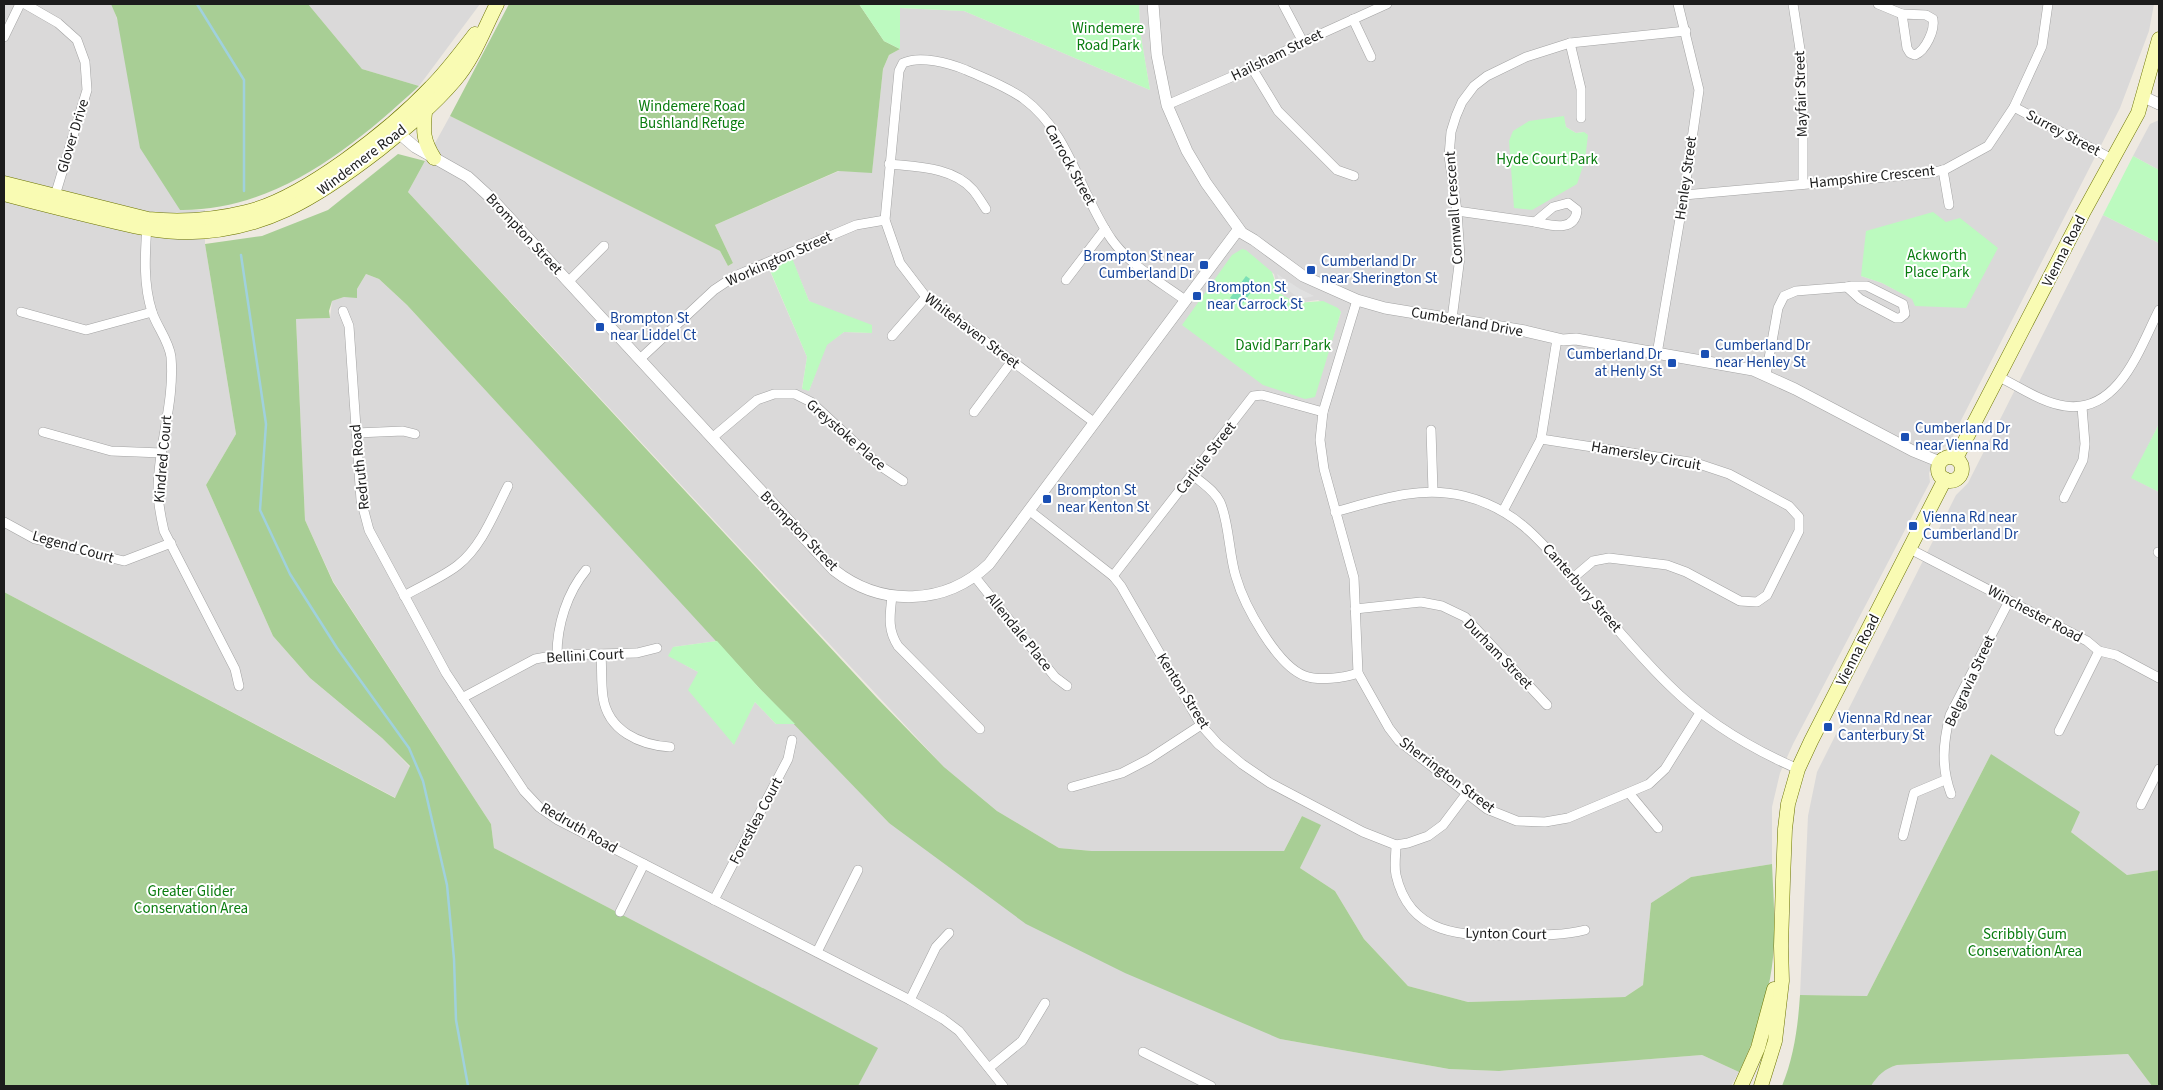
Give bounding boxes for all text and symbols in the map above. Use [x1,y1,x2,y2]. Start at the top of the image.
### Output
park label: Windemere Road Park [1072,18,1144,56]
street label: Hailsham Street [1228,24,1326,86]
street label: Mayfair Street [1789,50,1813,138]
street label: Glover Drive [52,96,94,176]
park label: Windemere Road Bushland Refuge [638,96,746,134]
street label: Surrey Street [2022,105,2104,161]
street label: Windemere Road [313,119,411,201]
street label: Carrock Street [1039,121,1101,209]
street label: Henley Street [1670,135,1702,221]
park label: Hyde Court Park [1496,149,1598,170]
street label: Cornwall Crescent [1440,151,1468,265]
street label: Hampshire Crescent [1808,160,1936,194]
street label: Brompton Street [481,189,567,279]
street label: Vienna Road [2037,211,2091,291]
street label: Workington Street [723,226,835,292]
park label: Ackworth Place Park [1905,245,1970,283]
place label: Brompton St near Cumberland Dr [1083,246,1195,284]
place label: Cumberland Dr near Sherington St [1321,251,1437,289]
marker: Brompton St near Cumberland Dr [1198,259,1210,271]
marker: Cumberland Dr near Sherington St [1305,264,1317,276]
place label: Brompton St near Carrock St [1207,277,1303,315]
street label: Whitehaven Street [920,288,1024,374]
marker: Brompton St near Carrock St [1191,290,1203,302]
street label: Cumberland Drive [1409,302,1525,342]
place label: Brompton St near Liddel Ct [610,308,696,346]
marker: Brompton St near Liddel Ct [594,321,606,333]
park label: David Parr Park [1235,335,1331,356]
place label: Cumberland Dr near Henley St [1715,335,1811,373]
place label: Cumberland Dr at Henly St [1567,344,1663,382]
marker: Cumberland Dr near Henley St [1699,348,1711,360]
marker: Cumberland Dr at Henly St [1666,357,1678,369]
street label: Greystoke Place [802,395,890,475]
street label: Kindred Court [149,414,177,504]
street label: Carlisle Street [1171,417,1241,499]
place label: Cumberland Dr near Vienna Rd [1915,418,2011,456]
street label: Redruth Road [345,423,375,511]
marker: Cumberland Dr near Vienna Rd [1899,431,1911,443]
street label: Hamersley Circuit [1589,436,1703,476]
place label: Brompton St near Kenton St [1057,480,1149,518]
street label: Brompton Street [755,486,843,576]
marker: Brompton St near Kenton St [1041,493,1053,505]
place label: Vienna Rd near Cumberland Dr [1923,507,2019,545]
marker: Vienna Rd near Cumberland Dr [1907,520,1919,532]
street label: Legend Court [30,525,116,569]
street label: Canterbury Street [1538,539,1626,637]
street label: Winchester Road [1984,580,2086,648]
street label: Allendale Place [981,588,1057,676]
street label: Vienna Road [1831,610,1885,690]
street label: Durham Street [1459,614,1537,694]
street label: Belgravia Street [1940,632,2000,730]
street label: Bellini Court [546,643,624,669]
street label: Kenton Street [1151,649,1215,733]
place label: Vienna Rd near Canterbury St [1838,708,1933,746]
marker: Vienna Rd near Canterbury St [1822,721,1834,733]
street label: Sherrington Street [1395,732,1499,818]
street label: Forestlea Court [724,774,788,868]
street label: Redruth Road [537,797,621,859]
park label: Greater Glider Conservation Area [134,881,248,919]
street label: Lynton Court [1465,923,1547,945]
park label: Scribbly Gum Conservation Area [1968,924,2082,962]

